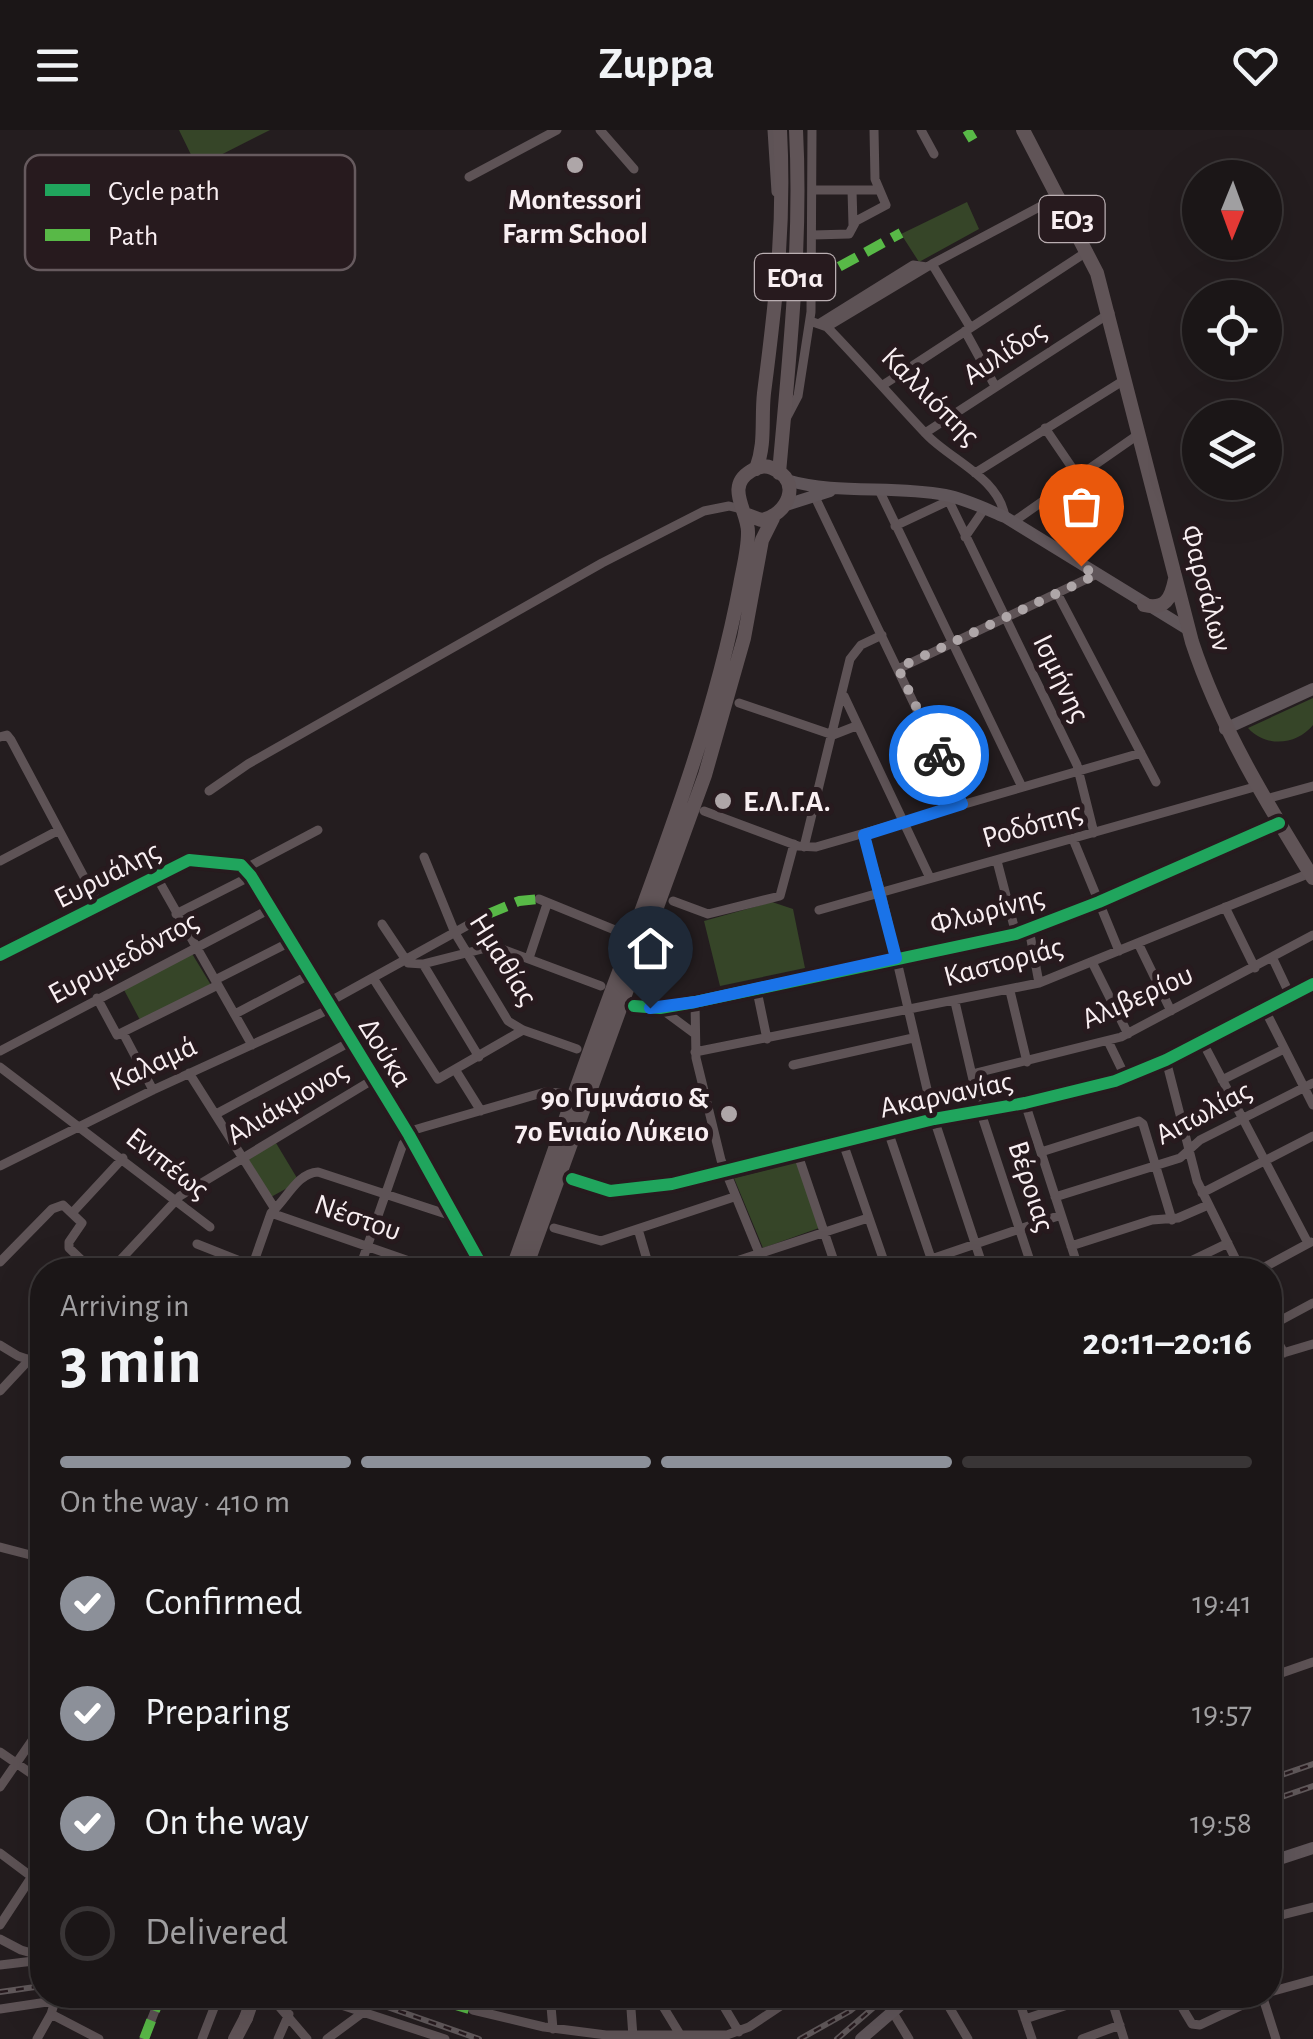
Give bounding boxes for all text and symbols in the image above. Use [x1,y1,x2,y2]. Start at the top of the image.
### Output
icon: menu [30,38,85,93]
icon: heart [1228,38,1283,93]
text: Zuppa [599,42,714,87]
marker: Montessori Farm School [564,154,586,176]
legend [25,155,355,270]
north arrow [1182,160,1282,260]
map controls [1182,160,1282,500]
text: Cycle path [108,178,220,206]
place label: Montessori Farm School [502,185,648,249]
road number: ΕΟ3 [1040,196,1104,242]
text: Path [108,223,158,251]
road number: ΕΟ1α [755,254,835,300]
button: locate [1182,280,1282,380]
street label: Αυλίδος [958,315,1051,391]
street label: Καλλιόπης [875,342,985,452]
button: layers [1182,400,1282,500]
pin [1039,464,1124,567]
icon: bag [1054,479,1109,534]
street label: Φαρσάλων [1175,522,1237,655]
street label: Ισμήνης [1027,630,1095,727]
courier [889,705,989,805]
icon: bike [912,728,967,783]
place label: Ε.Λ.Γ.Α. [743,787,831,817]
marker: Ε.Λ.Γ.Α. [712,790,734,812]
street label: Ροδόπης [979,796,1086,854]
street label: Ευρυάλης [50,836,165,914]
street label: Φλωρίνης [927,881,1048,941]
street label: Ευρυμεδόντος [44,906,203,1010]
pin [608,906,693,1009]
street label: Ημαθίας [463,908,543,1011]
icon: home [623,921,678,976]
street label: Καστοριάς [940,932,1066,992]
street label: Αλιβερίου [1077,959,1198,1035]
street label: Δούκα [353,1013,418,1092]
street label: Καλαμά [105,1031,201,1097]
street label: Αλιάκμονος [222,1055,353,1151]
street label: Ακαρνανίας [877,1066,1015,1124]
street label: Αιτωλίας [1151,1075,1256,1151]
place label: 9ο Γυμνάσιο & 7ο Ενιαίο Λύκειο [515,1083,710,1147]
marker: 9ο Γυμνάσιο & 7ο Ενιαίο Λύκειο [718,1103,740,1125]
street label: Ενιπέως [120,1122,214,1205]
street label: Βέροιας [1002,1137,1060,1235]
street label: Νέστου [310,1189,405,1247]
text: Arriving in [60,1290,189,1322]
text: 20:11–20:16 [1082,1324,1252,1362]
text: 3 min [60,1330,202,1395]
text: On the way · 410 m [60,1486,290,1518]
icon: check [60,1576,115,1631]
text: Confirmed [145,1584,302,1622]
text: 19:41 [1192,1587,1252,1619]
icon: check [60,1686,115,1741]
text: Preparing [145,1694,290,1732]
text: 19:57 [1192,1697,1252,1729]
icon: check [60,1796,115,1851]
text: On the way [145,1804,309,1842]
text: 19:58 [1190,1807,1252,1839]
text: Delivered [145,1914,288,1952]

